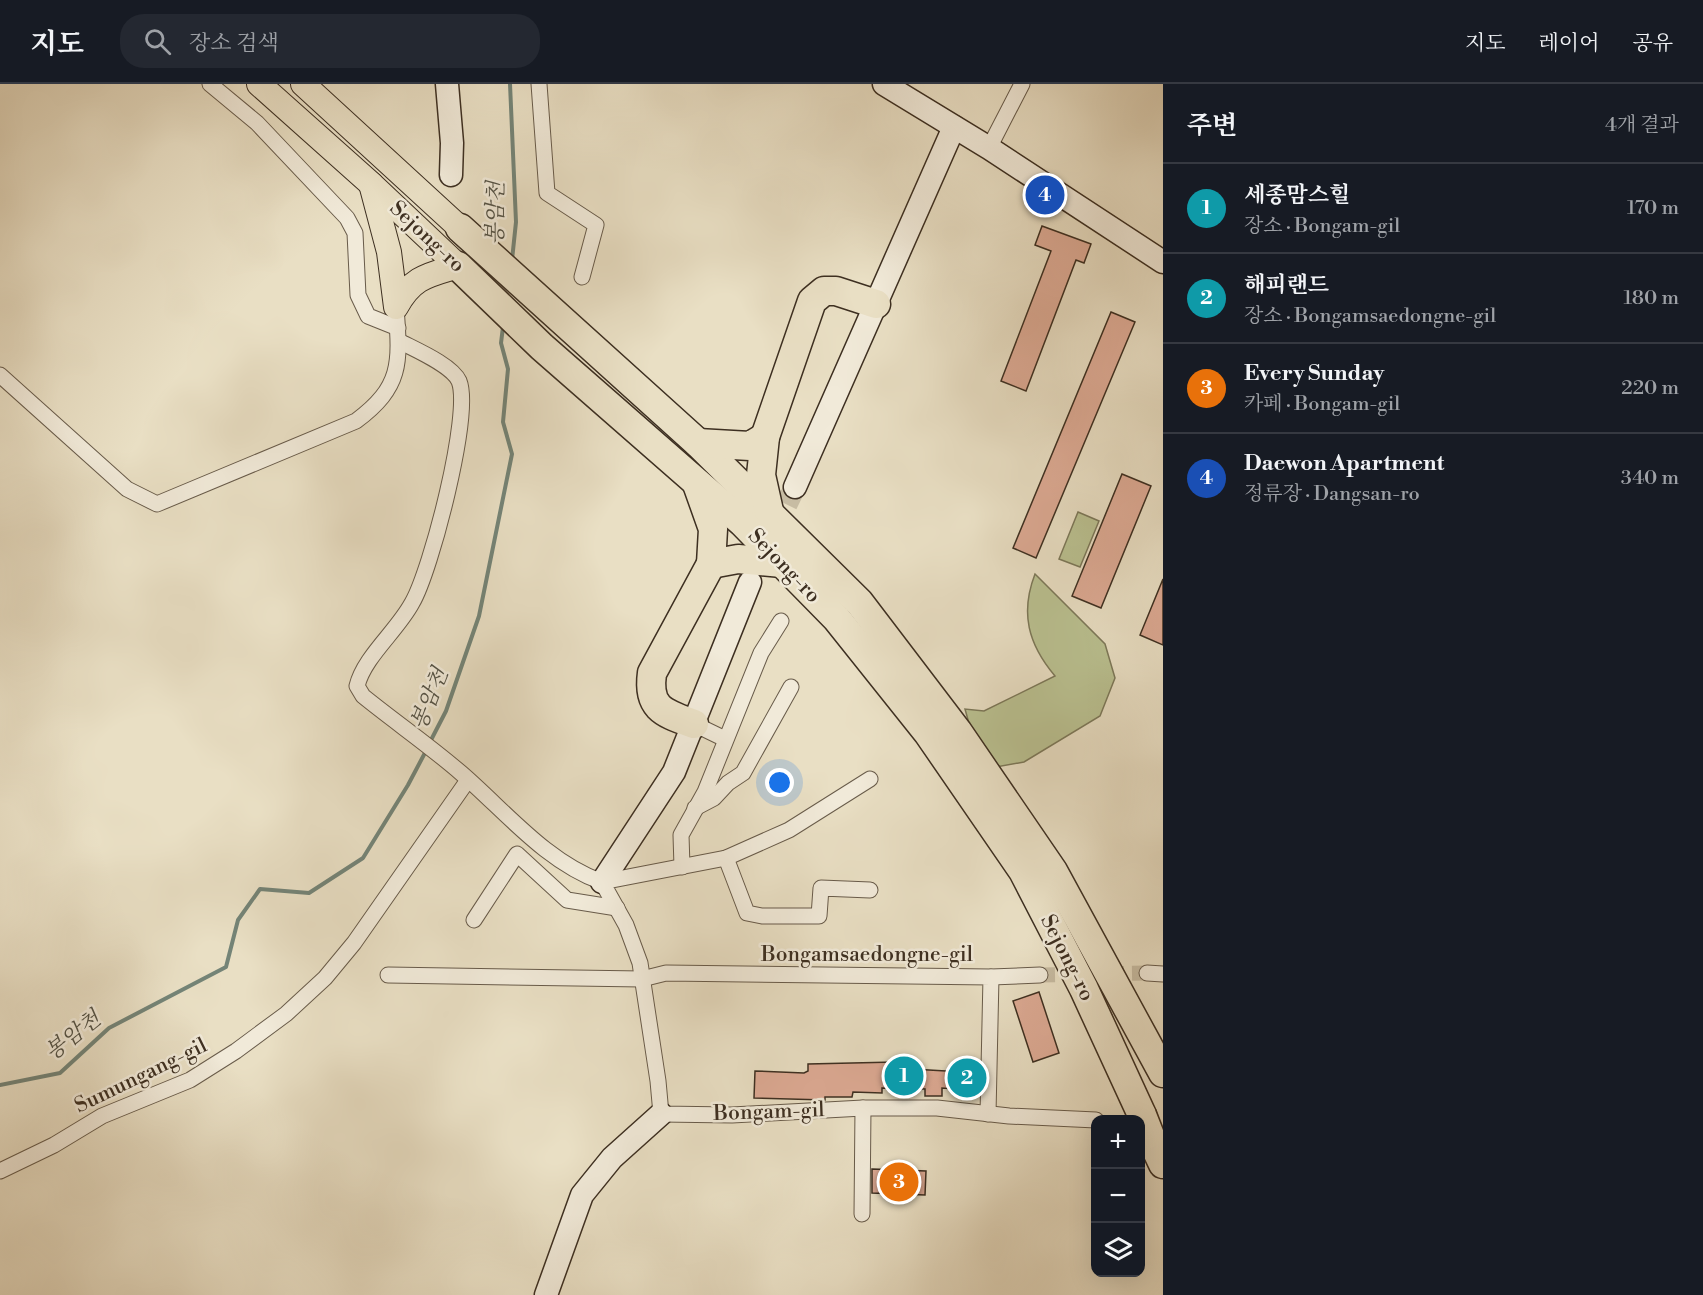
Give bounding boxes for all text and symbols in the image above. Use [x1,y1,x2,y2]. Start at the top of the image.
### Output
search box [120,14,540,68]
icon: search [141,25,174,58]
text: 지도 [30,27,84,62]
text: 장소 검색 [189,30,279,57]
text: 지도 [1465,31,1506,57]
text: 레이어 [1539,31,1599,57]
text: 공유 [1632,31,1673,57]
text: 주변 [1187,110,1237,142]
text: 4개 결과 [1605,113,1679,138]
pin: 4 [1026,172,1064,218]
water label: 봉암천 [482,179,510,245]
text: 세종맘스힐 [1244,182,1350,209]
street label: Sejong-ro [384,196,470,278]
text: 1 [1202,196,1211,221]
text: 170 m [1627,196,1679,221]
text: 장소 · Bongam-gil [1244,214,1400,239]
text: 해피랜드 [1244,272,1329,299]
text: 2 [1200,286,1213,311]
text: 180 m [1624,286,1679,311]
text: 장소 · Bongamsaedongne-gil [1244,304,1496,329]
text: Every Sunday [1244,360,1384,387]
text: 3 [1200,376,1213,401]
text: 220 m [1621,376,1679,401]
text: 카페 · Bongam-gil [1244,392,1400,417]
text: Daewon Apartment [1244,450,1444,477]
text: 4 [1200,466,1213,491]
text: 340 m [1621,466,1679,491]
text: 정류장 · Dangsan-ro [1244,482,1420,507]
street label: Sejong-ro [742,523,826,609]
water label: 봉암천 [406,663,455,734]
your location [765,768,794,797]
street label: Sejong-ro [1034,910,1100,1006]
street label: Bongamsaedongne-gil [760,942,973,968]
water label: 봉암천 [40,1005,108,1066]
street label: Sumungang-gil [71,1033,211,1119]
pin: 1 [884,1054,924,1098]
pin: 2 [948,1056,986,1100]
street label: Bongam-gil [712,1097,825,1127]
map controls [1091,1115,1145,1277]
button: + [1091,1115,1145,1169]
pin: 3 [880,1160,918,1204]
button: − [1091,1169,1145,1223]
button: layers [1091,1223,1145,1277]

